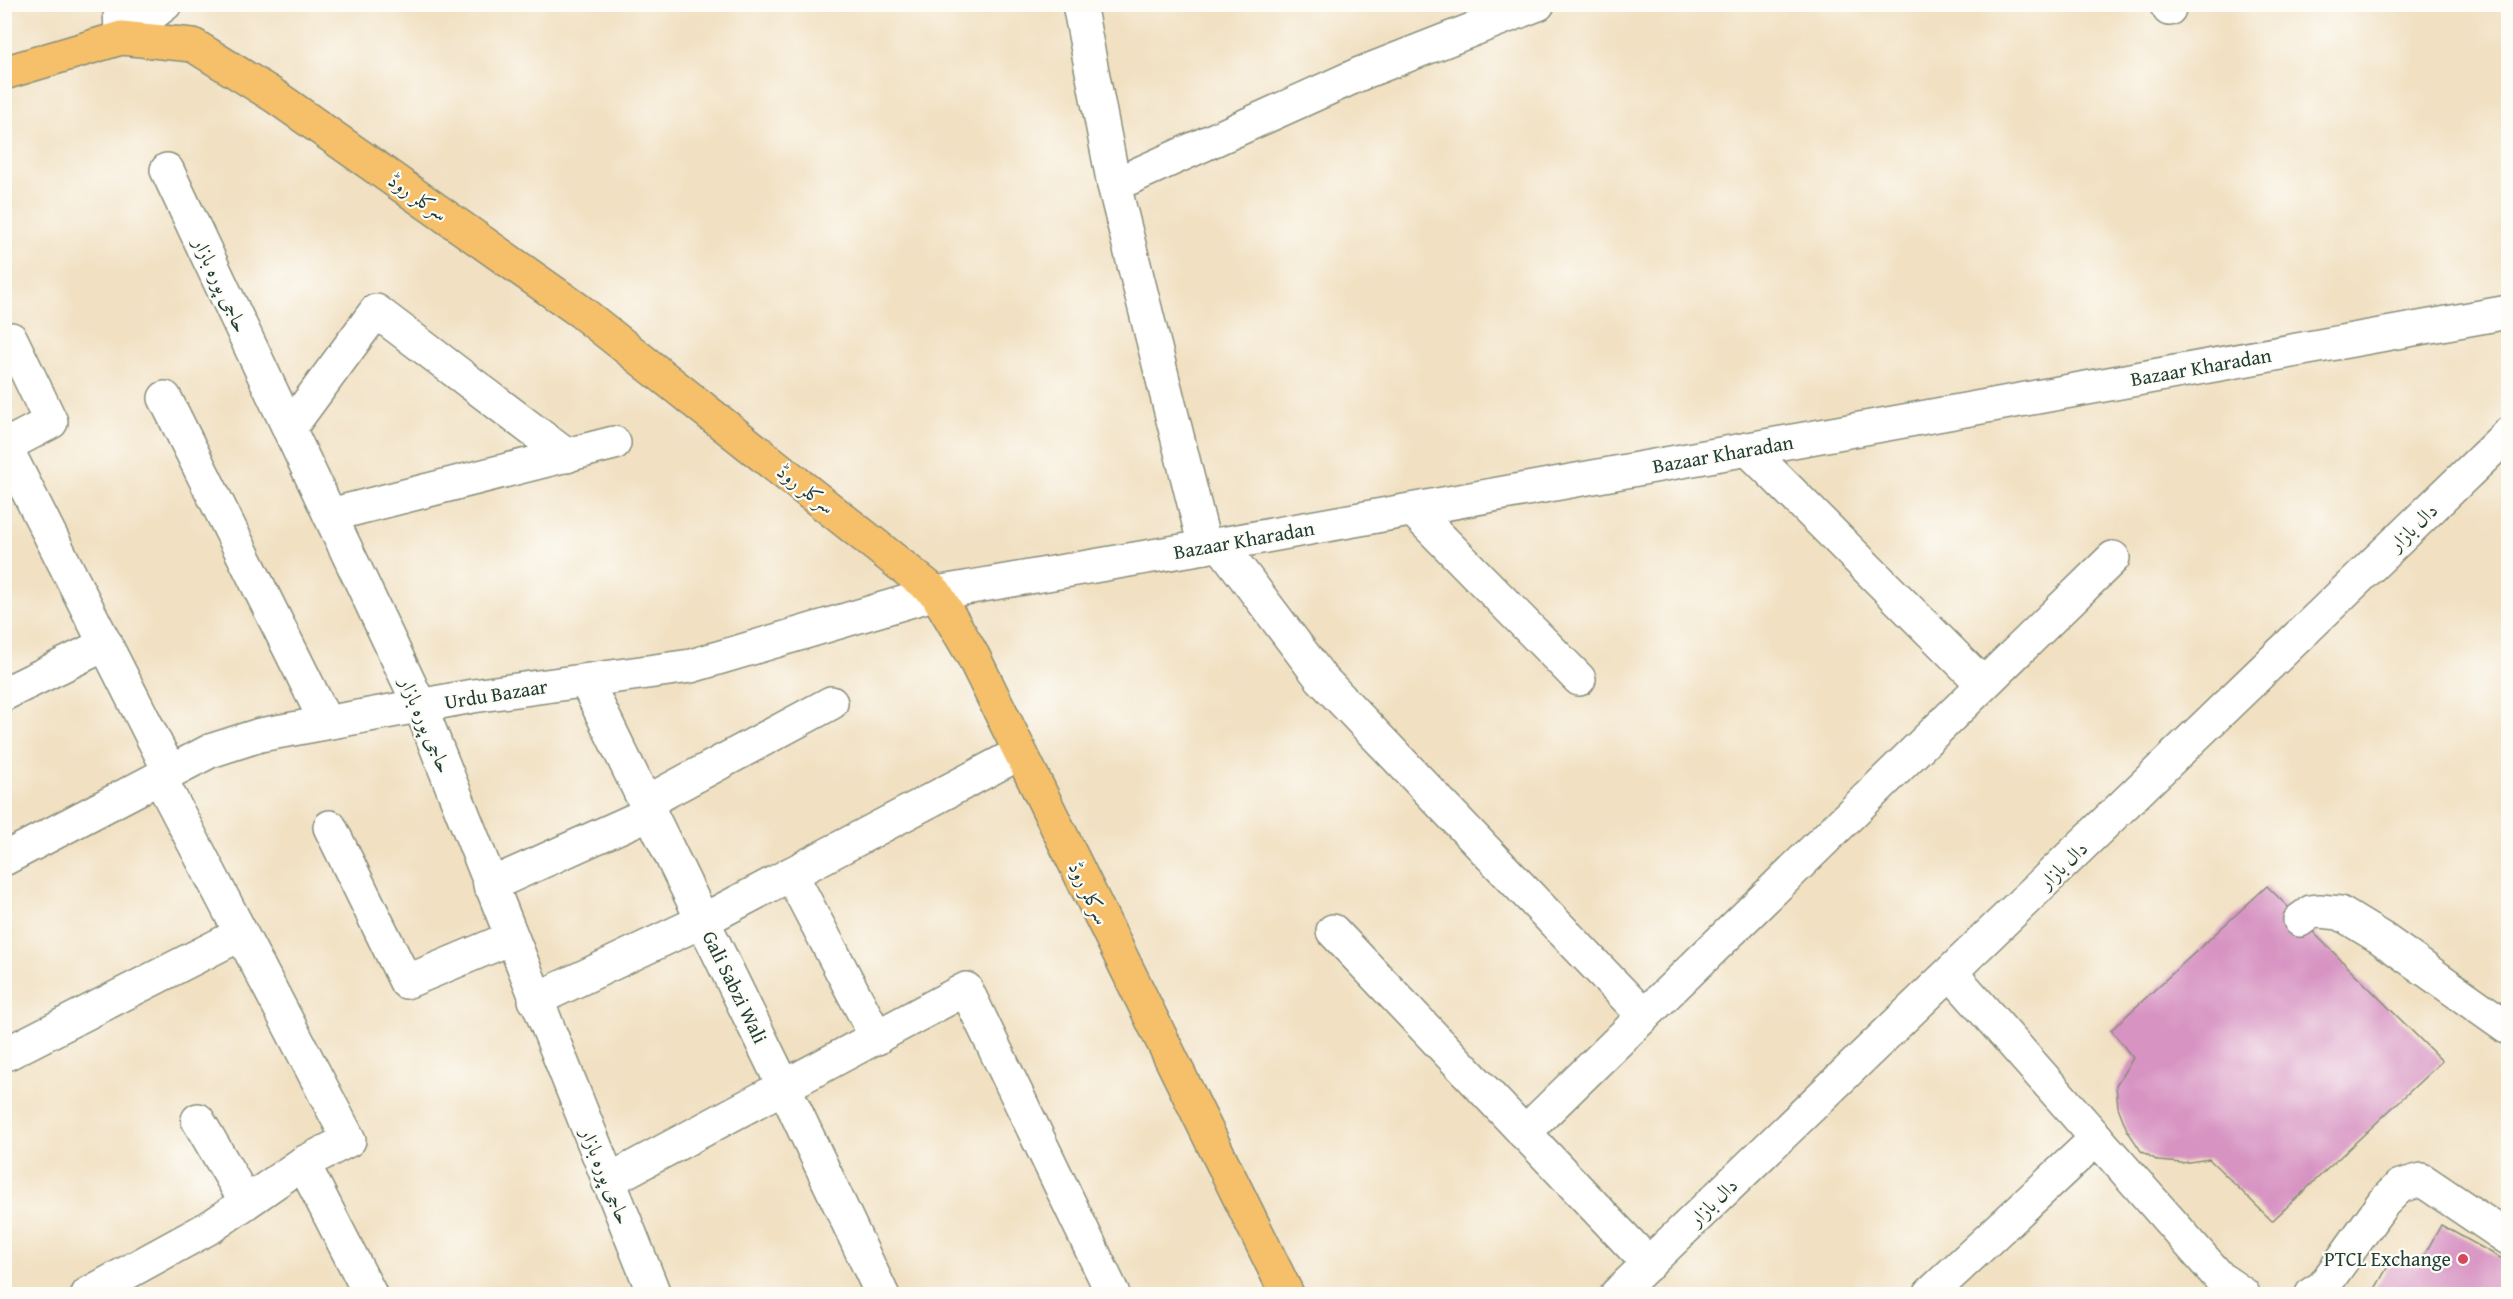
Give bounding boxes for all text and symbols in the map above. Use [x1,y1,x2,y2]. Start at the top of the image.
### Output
street label: سرکلر روڈ [383,166,454,228]
street label: حاجی پورہ بازار [185,231,256,338]
street label: Bazaar Kharadan [2128,340,2274,393]
street label: Bazaar Kharadan [1650,427,1796,480]
street label: سرکلر روڈ [771,457,842,521]
street label: دال بازار [2380,496,2444,559]
street label: Bazaar Kharadan [1171,513,1317,566]
street label: حاجی پورہ بازار [391,670,460,778]
street label: Urdu Bazaar [442,671,549,716]
street label: دال بازار [2030,834,2094,897]
street label: سرکلر روڈ [1062,856,1117,929]
street label: Gali Sabzi Wali [696,926,775,1048]
street label: حاجی پورہ بازار [572,1121,639,1229]
street label: دال بازار [1680,1171,1744,1234]
place label: PTCL Exchange [2324,1244,2451,1273]
marker: PTCL Exchange [2456,1252,2470,1266]

